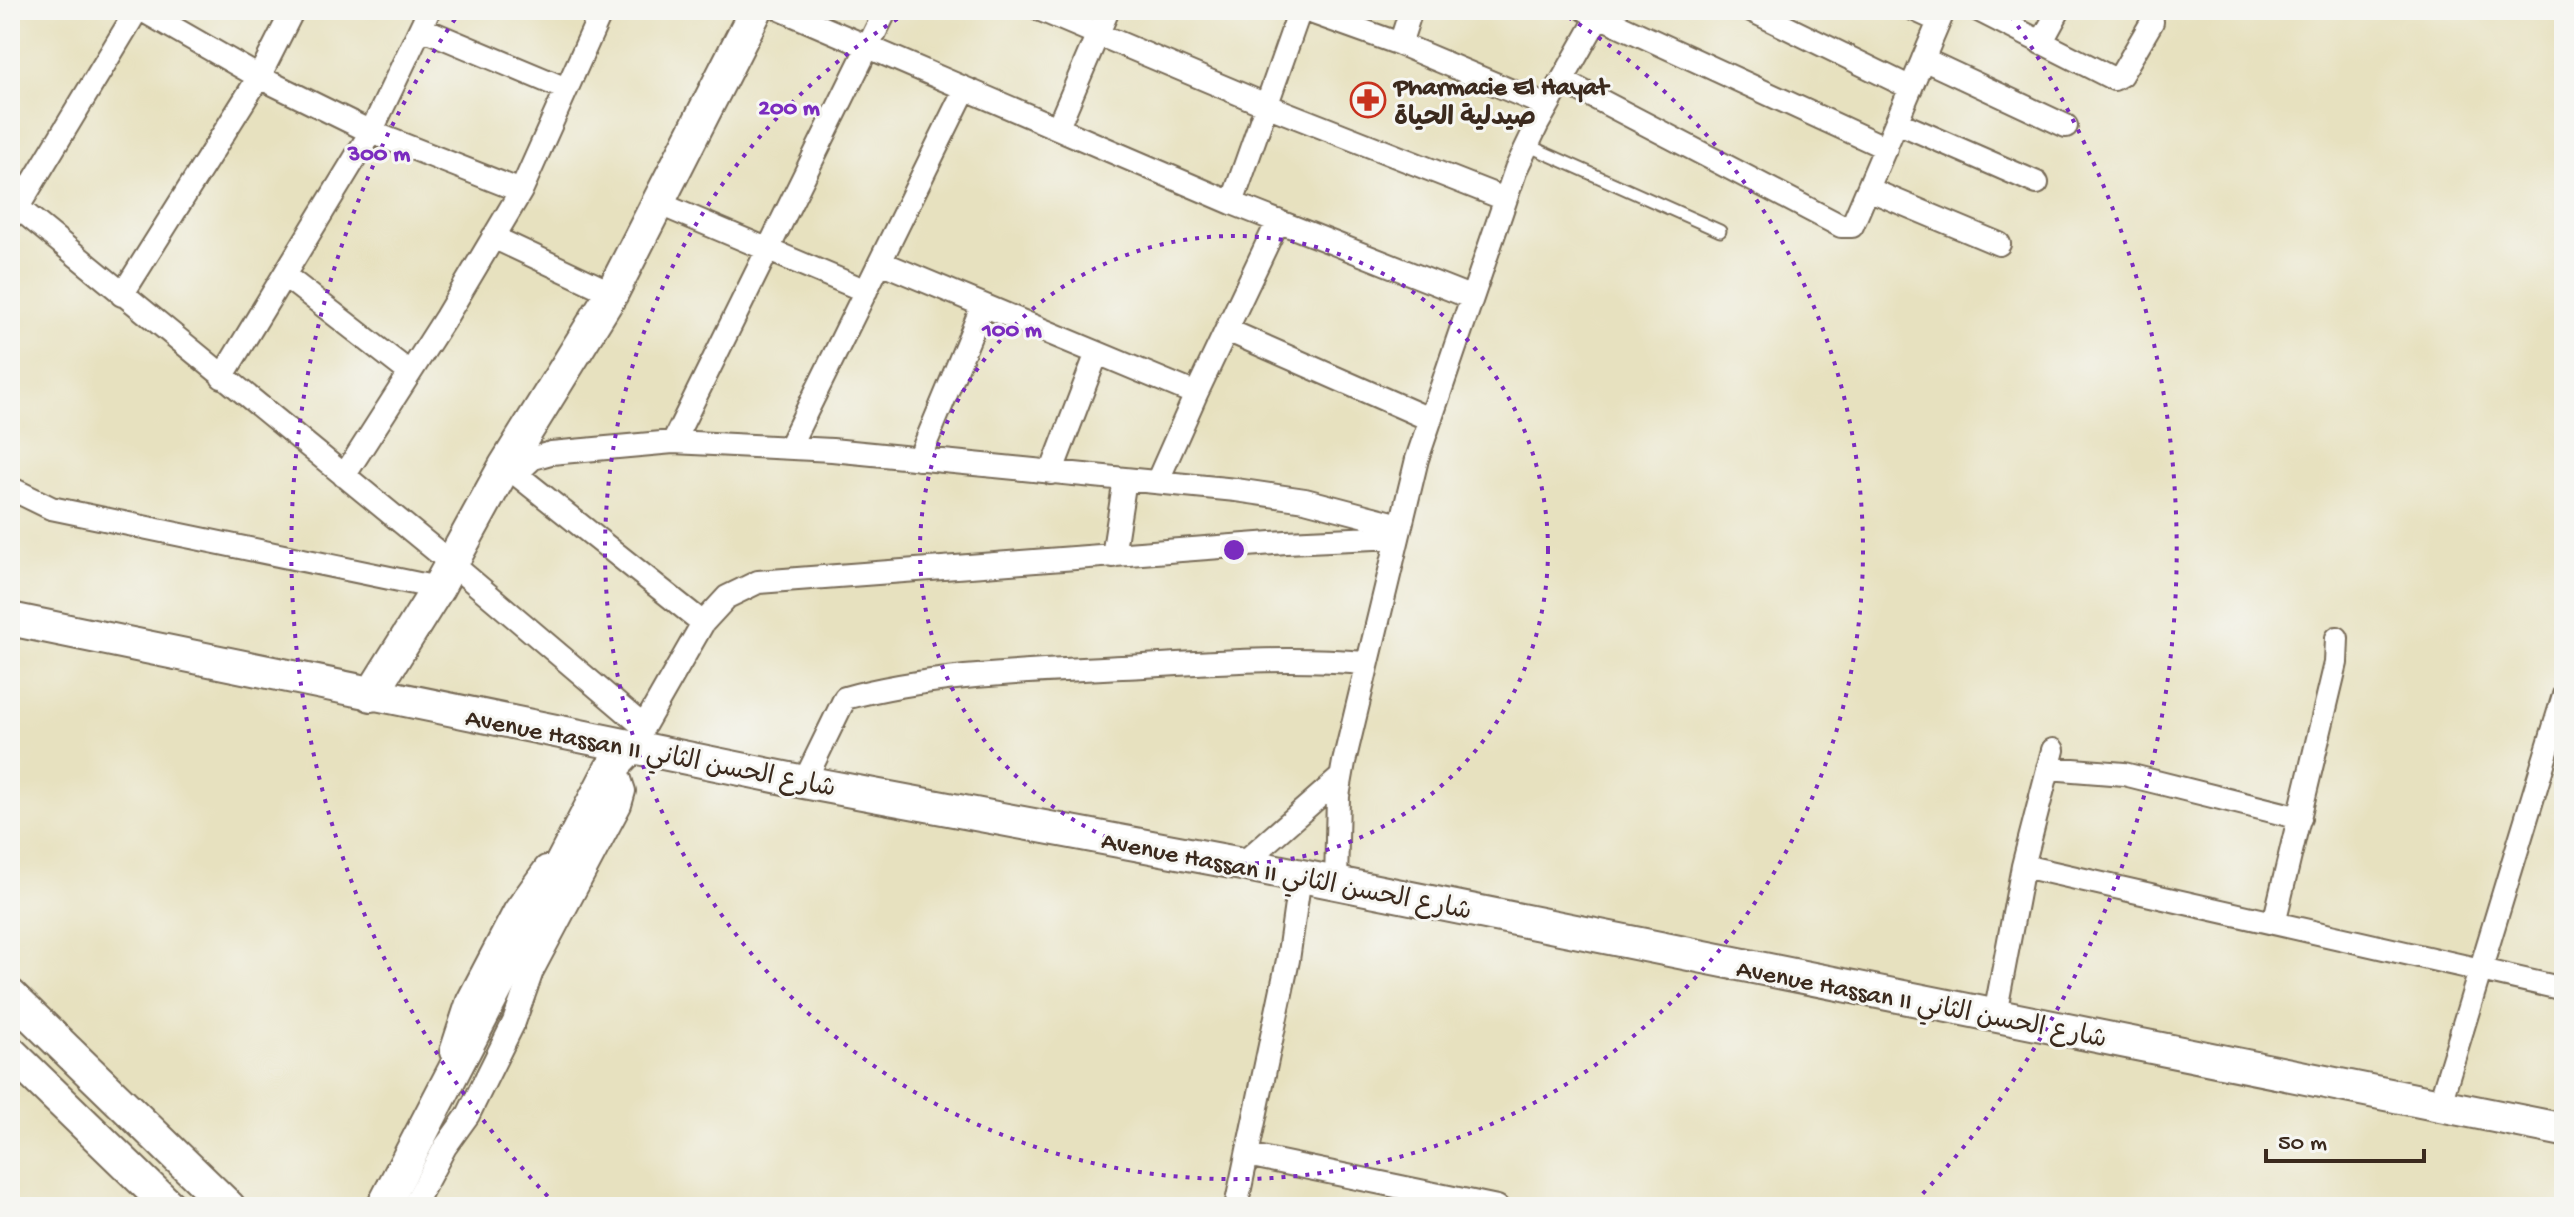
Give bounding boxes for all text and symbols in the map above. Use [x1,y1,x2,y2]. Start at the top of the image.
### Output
place label: Pharmacie El Hayat صيدلية الحياة [1392,74,1610,135]
pharmacy icon: Pharmacie El Hayat صيدلية الحياة [1349,81,1387,119]
text: 200 m [758,95,820,124]
text: 300 m [347,141,410,170]
text: 100 m [981,317,1042,346]
centre of rings [1220,536,1248,564]
street label: Avenue Hassan II شارع الحسن الثاني [462,704,838,809]
street label: Avenue Hassan II شارع الحسن الثاني [1098,827,1474,932]
street label: Avenue Hassan II شارع الحسن الثاني [1733,955,2109,1060]
scale bar [2266,1113,2424,1163]
text: 50 m [2278,1130,2327,1159]

